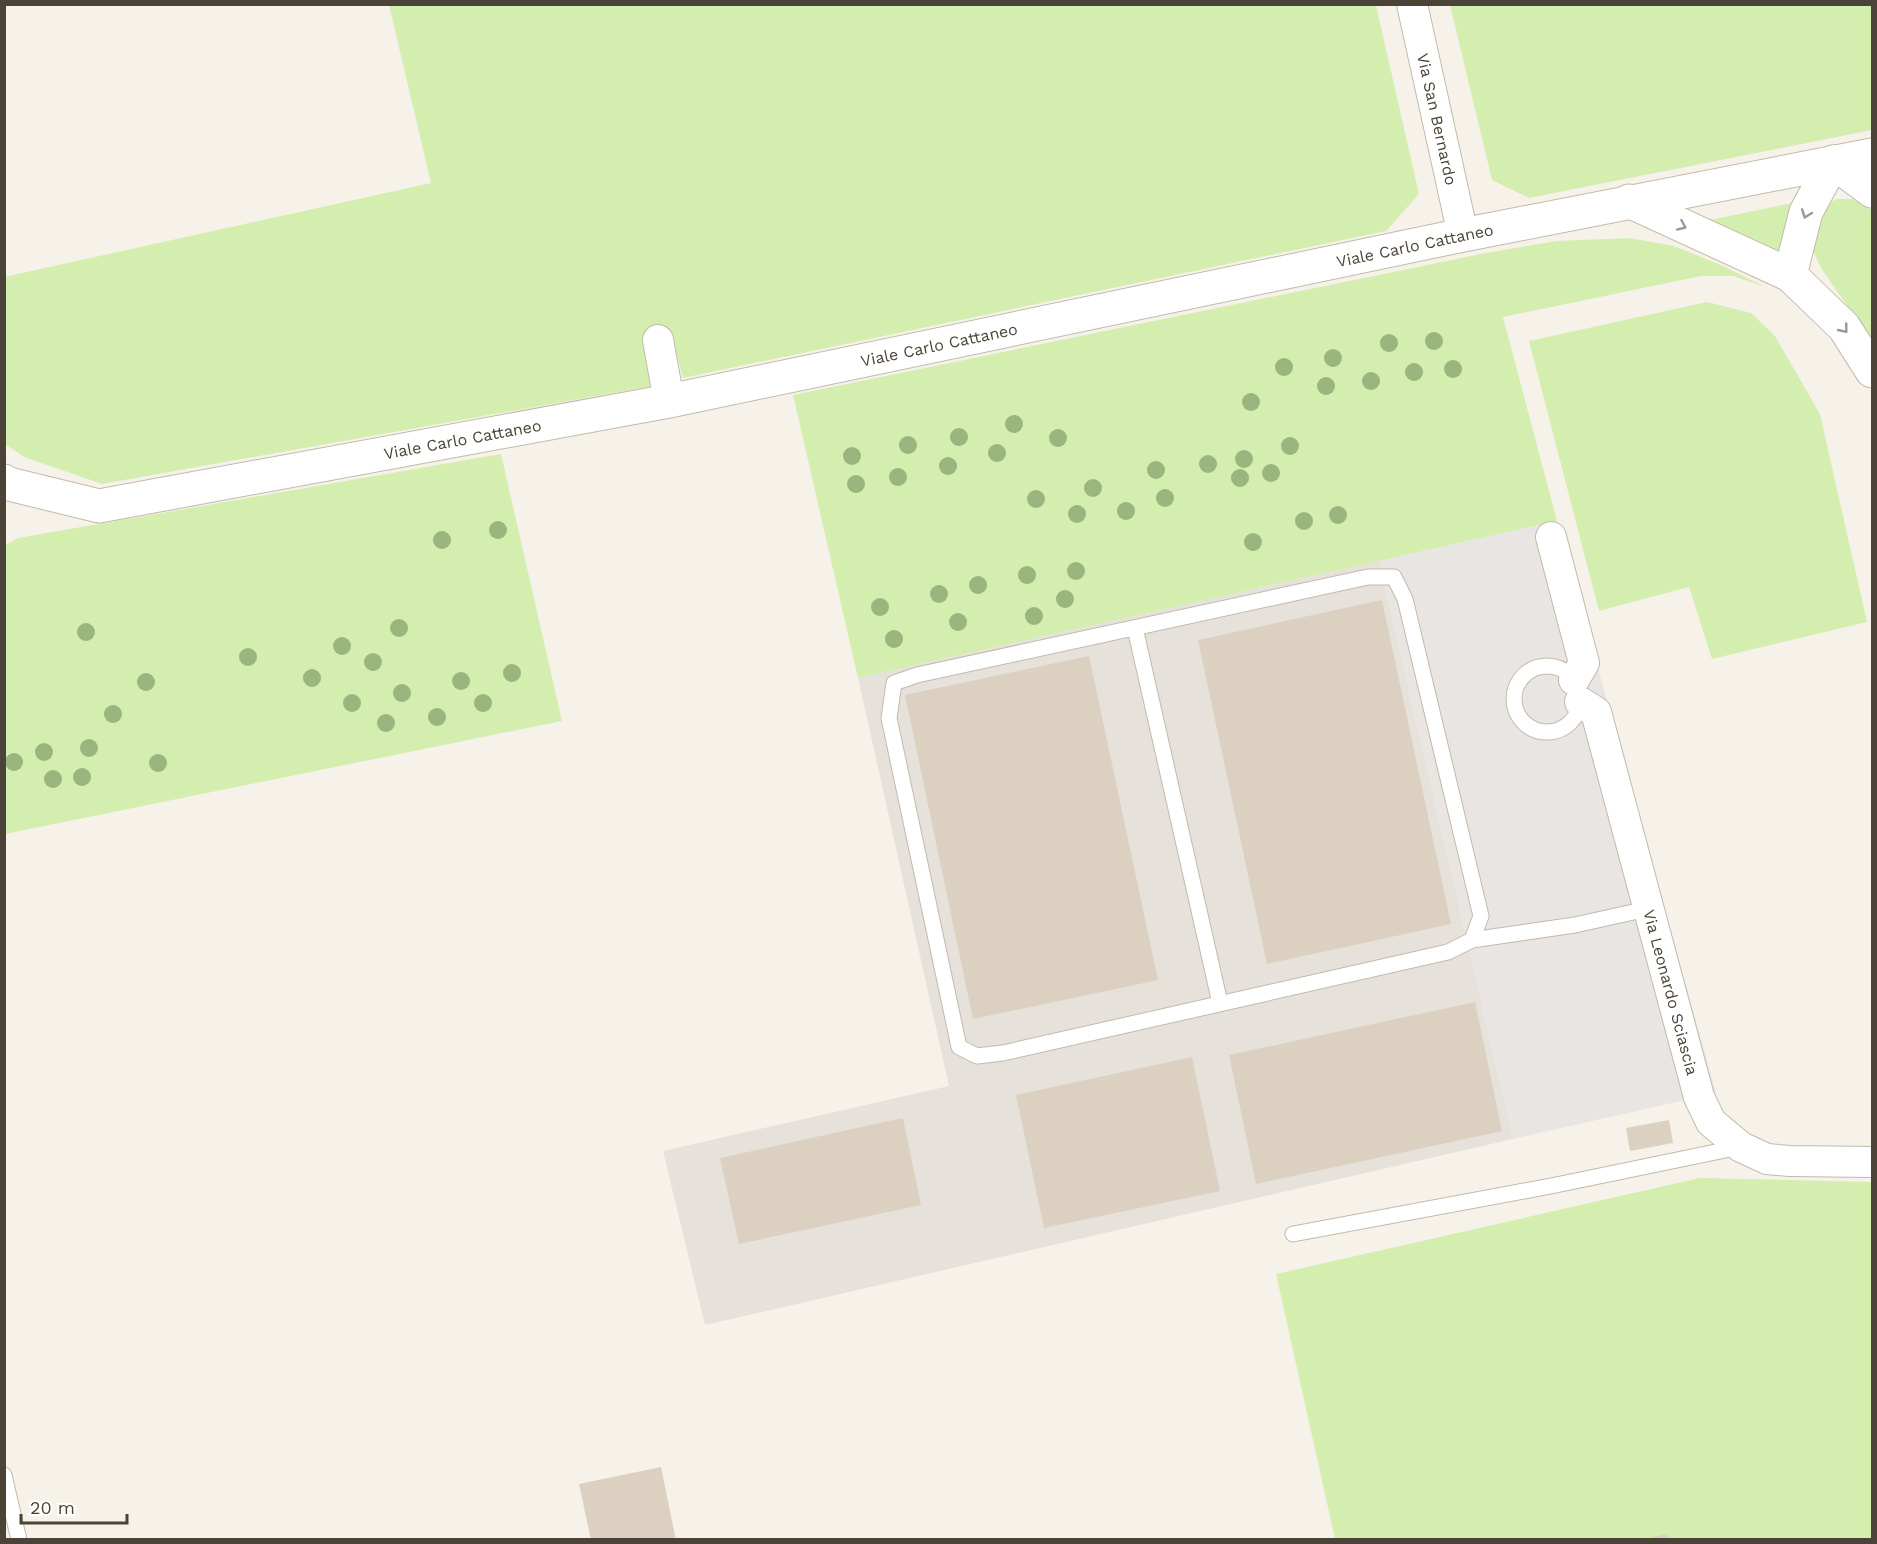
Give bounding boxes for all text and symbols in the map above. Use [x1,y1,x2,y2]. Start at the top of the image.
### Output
street label: Via San Bernardo [1414,52,1461,187]
one-way arrow [1801,208,1814,219]
one-way arrow [1676,218,1687,230]
street label: Viale Carlo Cattaneo [1335,220,1495,271]
street label: Viale Carlo Cattaneo [859,319,1019,370]
one-way arrow [1836,322,1847,333]
street label: Viale Carlo Cattaneo [382,415,543,463]
street label: Via Leonardo Sciascia [1640,907,1702,1077]
scale bar [21,1487,128,1525]
text: 20 m [30,1497,75,1518]

